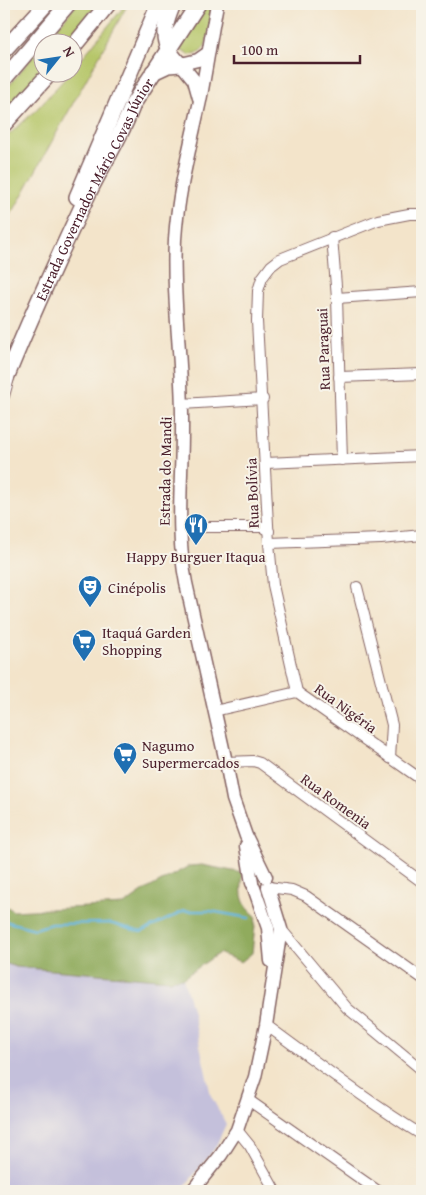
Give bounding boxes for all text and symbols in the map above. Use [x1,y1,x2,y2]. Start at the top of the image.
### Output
north arrow [32,32,82,82]
scale bar [234,32,360,64]
text: 100 m [241,39,279,60]
text: N [58,42,81,61]
street label: Estrada Governador Mário Covas Júnior [30,73,158,304]
street label: Rua Paraguai [311,308,335,390]
street label: Estrada do Mandi [154,416,176,526]
street label: Rua Bolívia [240,457,264,529]
restaurant icon: Happy Burguer Itaqua [183,512,209,546]
place label: Happy Burguer Itaqua [126,546,266,567]
theatre icon: Cinépolis [77,574,103,608]
place label: Cinépolis [108,577,166,598]
place label: Itaquá Garden Shopping [102,622,191,660]
supermarket icon: Itaquá Garden Shopping [71,628,97,662]
street label: Rua Nigéria [310,678,382,738]
place label: Nagumo Supermercados [142,735,239,773]
supermarket icon: Nagumo Supermercados [112,741,138,775]
street label: Rua Romenia [296,768,376,834]

